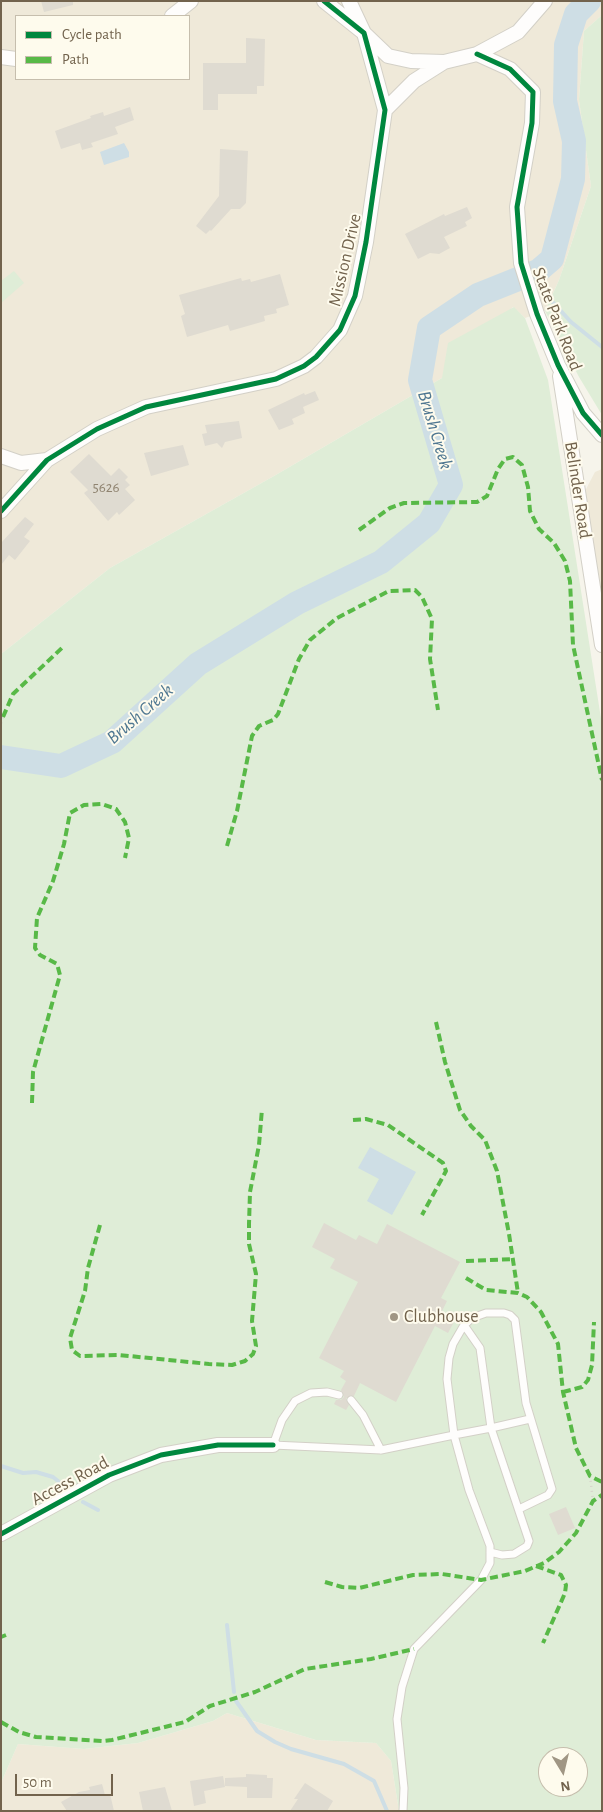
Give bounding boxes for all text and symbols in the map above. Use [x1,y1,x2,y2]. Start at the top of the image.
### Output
legend [15,15,190,80]
text: Cycle path [62,27,122,42]
text: Path [62,52,89,67]
street label: Mission Drive [324,211,366,309]
street label: State Park Road [527,264,587,374]
water label: Brush Creek [412,388,458,472]
street label: Belinder Road [560,440,596,540]
house number: 5626 [92,478,120,496]
water label: Brush Creek [102,679,178,749]
place label: Clubhouse [404,1306,479,1328]
marker: Clubhouse [388,1311,400,1323]
street label: Access Road [28,1452,112,1510]
north arrow [538,1747,588,1797]
scale bar [18,1764,115,1796]
text: 50 m [23,1775,52,1790]
text: N [559,1778,571,1794]

